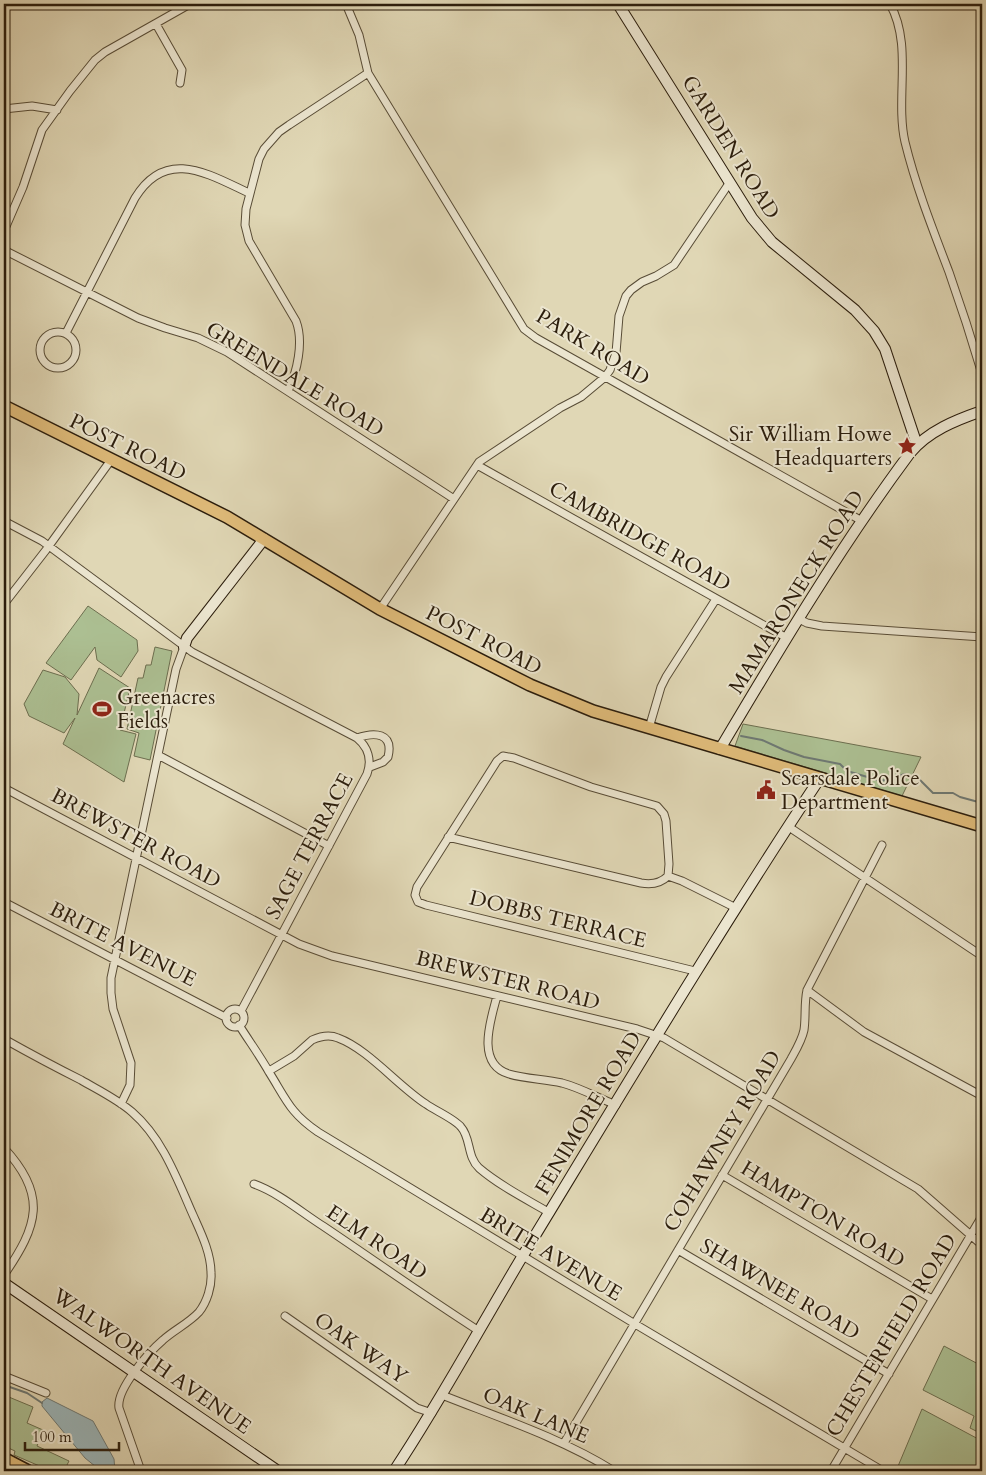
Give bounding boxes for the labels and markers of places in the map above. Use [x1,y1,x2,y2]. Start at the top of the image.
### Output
place label: Sir William Howe Headquarters [729,420,892,473]
place icon: Sir William Howe Headquarters [896,435,918,457]
place label: Greenacres Fields [117,683,215,736]
sports icon: Greenacres Fields [91,698,113,720]
place label: Scarsdale Police Department [781,764,920,817]
public building icon: Scarsdale Police Department [755,779,777,801]

